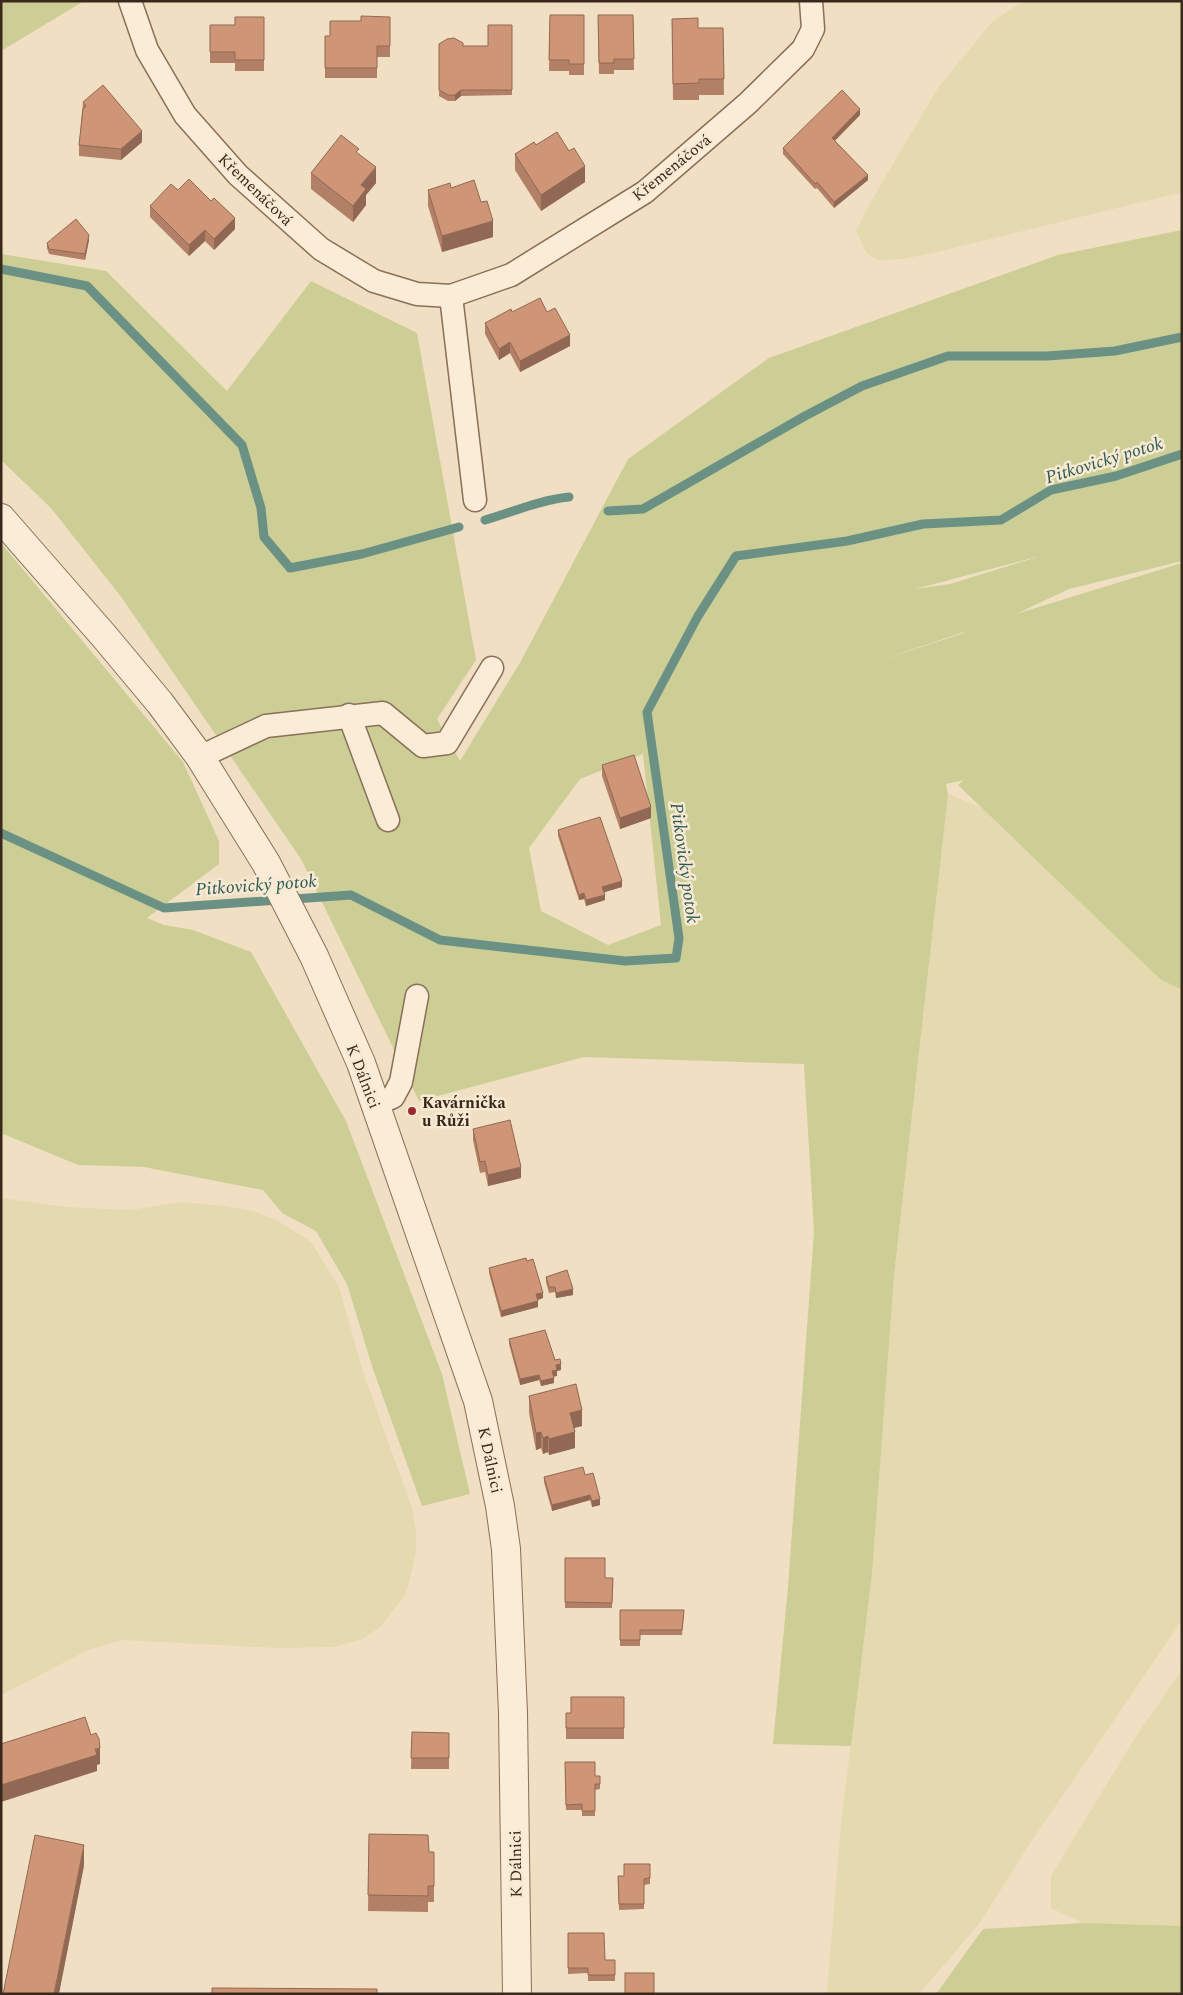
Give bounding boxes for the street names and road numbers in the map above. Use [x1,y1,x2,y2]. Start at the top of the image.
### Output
street label: Křemenáčová [627,128,717,207]
street label: Křemenáčová [212,148,298,232]
street label: K Dálnici [340,1041,386,1112]
street label: K Dálnici [471,1425,509,1496]
street label: K Dálnici [503,1830,529,1898]

